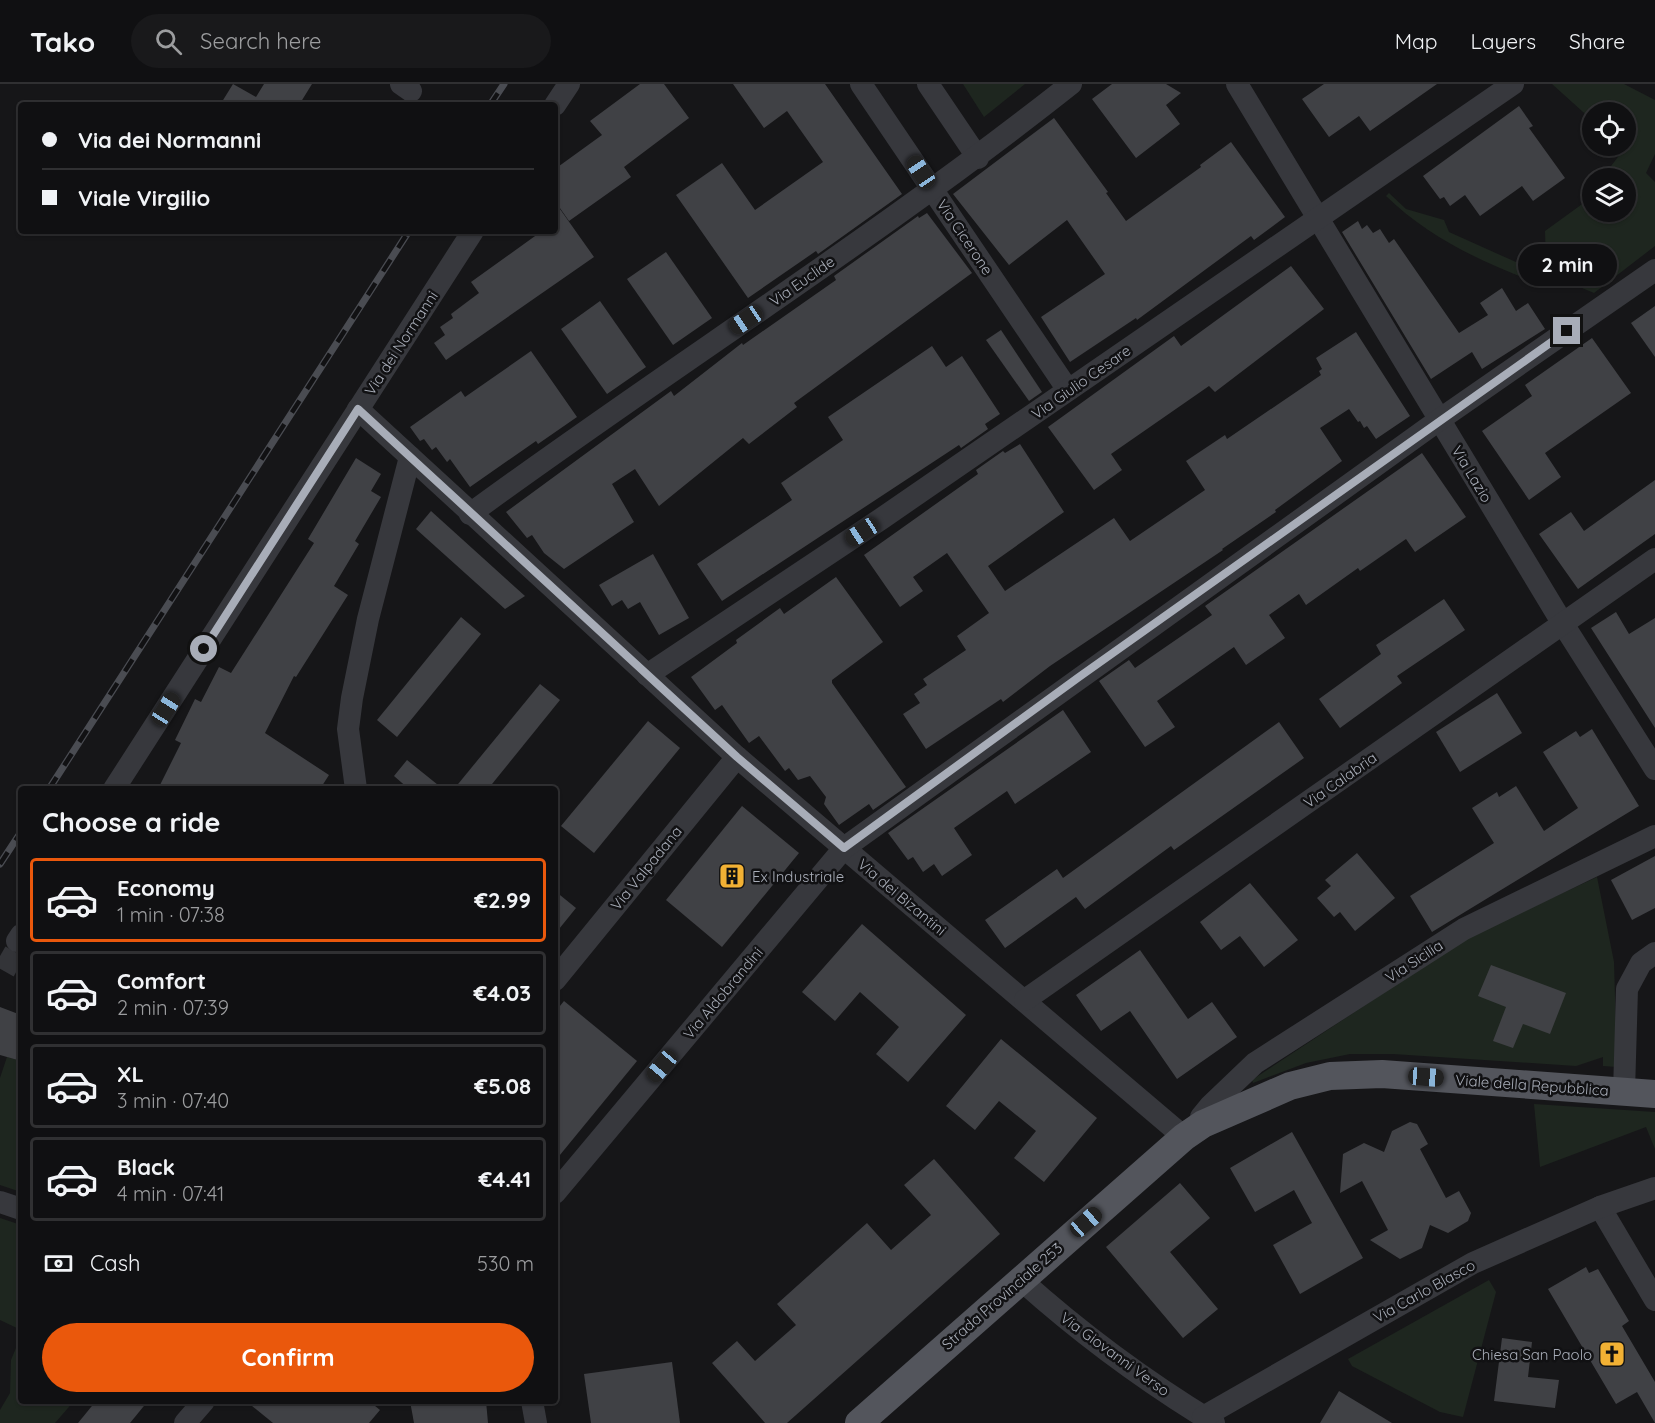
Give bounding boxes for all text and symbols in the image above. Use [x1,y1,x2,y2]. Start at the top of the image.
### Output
search box [131,14,551,68]
text: Tako [30,24,95,59]
icon: search [152,25,185,58]
text: Search here [200,27,322,55]
text: Map [1395,28,1438,54]
text: Layers [1471,28,1536,54]
text: Share [1569,28,1625,54]
map controls [1582,102,1636,222]
button: locate [1582,102,1636,156]
text: Via dei Normanni [78,126,261,154]
car [903,152,939,192]
button: layers [1582,168,1636,222]
text: Viale Virgilio [78,184,210,212]
street label: Via Cicerone [933,196,997,278]
callout: 2 min [1518,244,1616,286]
street label: Via Euclide [766,252,838,310]
text: 2 min [1541,252,1594,277]
street label: Via dei Normanni [360,287,442,399]
car [726,302,766,338]
route end [1553,317,1580,344]
street label: Via Giulio Cesare [1028,341,1134,423]
street label: Via Lazio [1448,442,1496,506]
car [842,515,882,549]
route start [190,635,217,662]
car [149,689,183,729]
street label: Via Calabria [1300,748,1380,812]
text: Choose a ride [42,805,220,839]
street label: Via Valpadana [606,822,686,914]
street label: Via dei Bizantini [854,855,950,939]
building icon: Ex Industriale [717,861,747,891]
place label: Ex Industriale [752,867,844,886]
icon: car [45,873,99,927]
text: Economy [117,874,215,902]
text: €2.99 [474,886,531,914]
text: 1 min · 07:38 [117,902,225,927]
street label: Via Sicilia [1382,935,1446,987]
street label: Via Aldobrandini [679,943,767,1043]
icon: car [45,966,99,1020]
text: Comfort [117,967,206,995]
text: €4.03 [473,979,531,1007]
text: 2 min · 07:39 [117,995,229,1020]
car [644,1046,680,1086]
icon: car [45,1059,99,1113]
text: XL [117,1060,144,1088]
car [1407,1067,1445,1087]
street label: Viale della Repubblica [1455,1070,1609,1100]
text: €5.08 [474,1072,531,1100]
text: 3 min · 07:40 [117,1088,229,1113]
icon: car [45,1152,99,1206]
text: Black [117,1153,175,1181]
text: €4.41 [479,1165,531,1193]
text: 4 min · 07:41 [117,1181,225,1206]
car [1067,1203,1105,1241]
street label: Strada Provinciale 253 [938,1238,1066,1354]
icon: cash [42,1247,75,1280]
text: Cash [90,1249,141,1277]
text: 530 m [477,1251,534,1276]
street label: Via Carlo Blasco [1370,1255,1478,1327]
street label: Via Giovanni Verso [1057,1308,1173,1400]
button: Confirm [42,1323,534,1392]
church icon: Chiesa San Paolo [1597,1339,1627,1369]
place label: Chiesa San Paolo [1472,1345,1592,1364]

